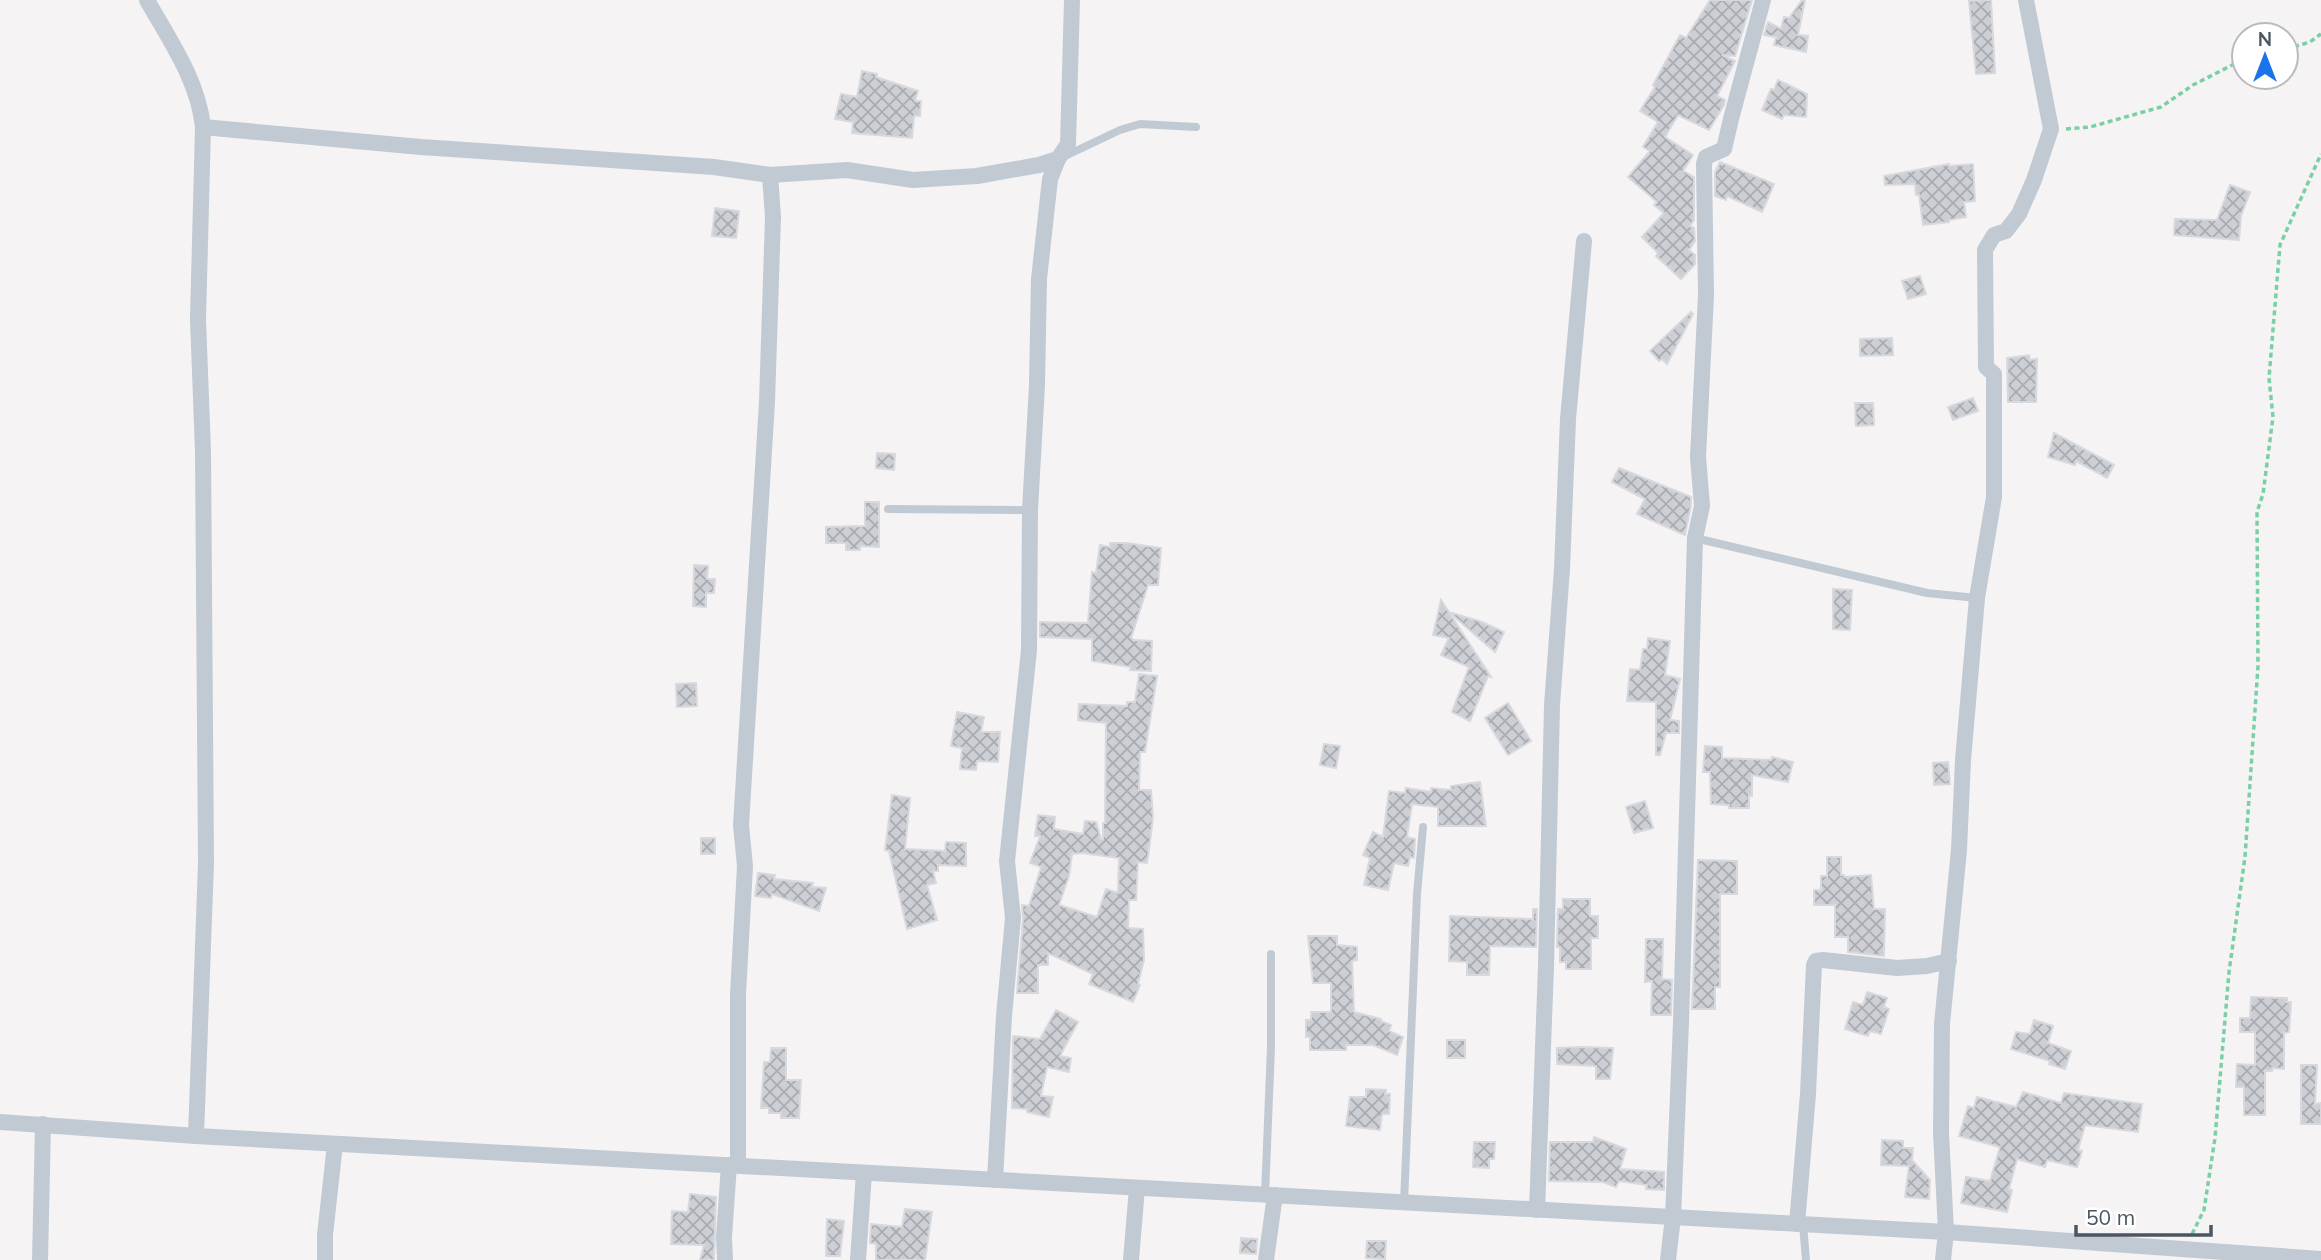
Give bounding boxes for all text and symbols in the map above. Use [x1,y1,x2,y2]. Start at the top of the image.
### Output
north arrow [2230,21,2300,91]
text: N [2258,27,2272,51]
scale bar [2076,1194,2211,1238]
text: 50 m [2086,1204,2135,1230]

